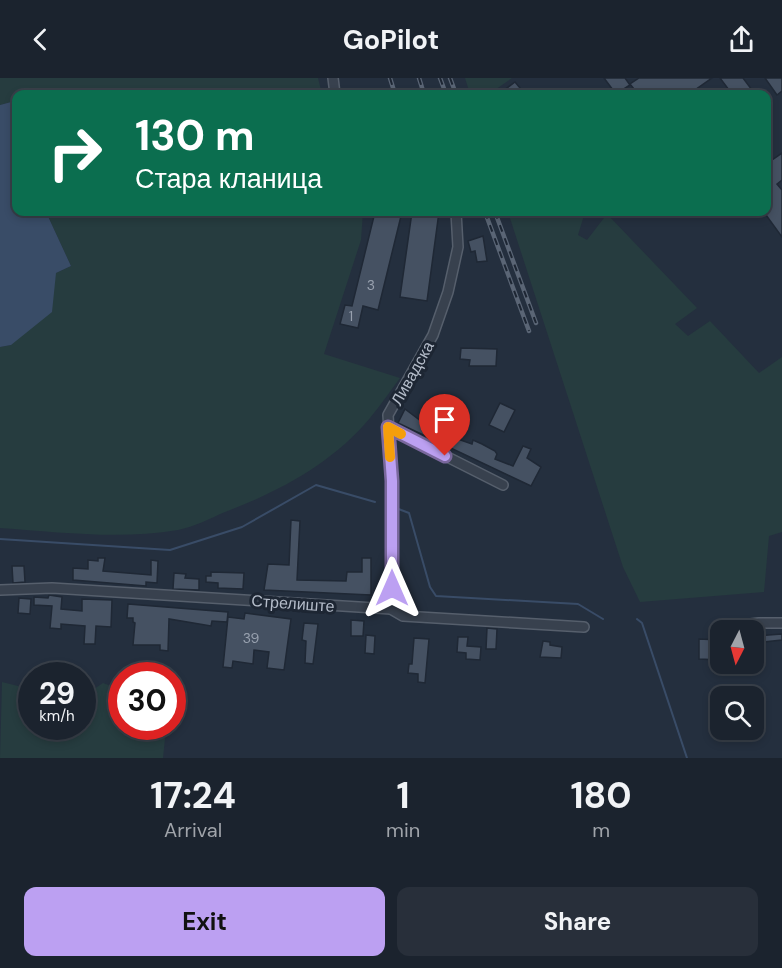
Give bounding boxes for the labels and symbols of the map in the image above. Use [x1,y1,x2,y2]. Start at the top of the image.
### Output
house number: 3 [367,276,375,294]
house number: 1 [349,307,353,325]
street label: Ливадска [386,337,439,409]
pin [419,394,470,456]
position arrow [360,556,424,620]
street label: Стрелиште [251,590,335,617]
north arrow [710,620,764,674]
house number: 39 [243,629,260,647]
speed limit sign: 30 [108,662,186,740]

